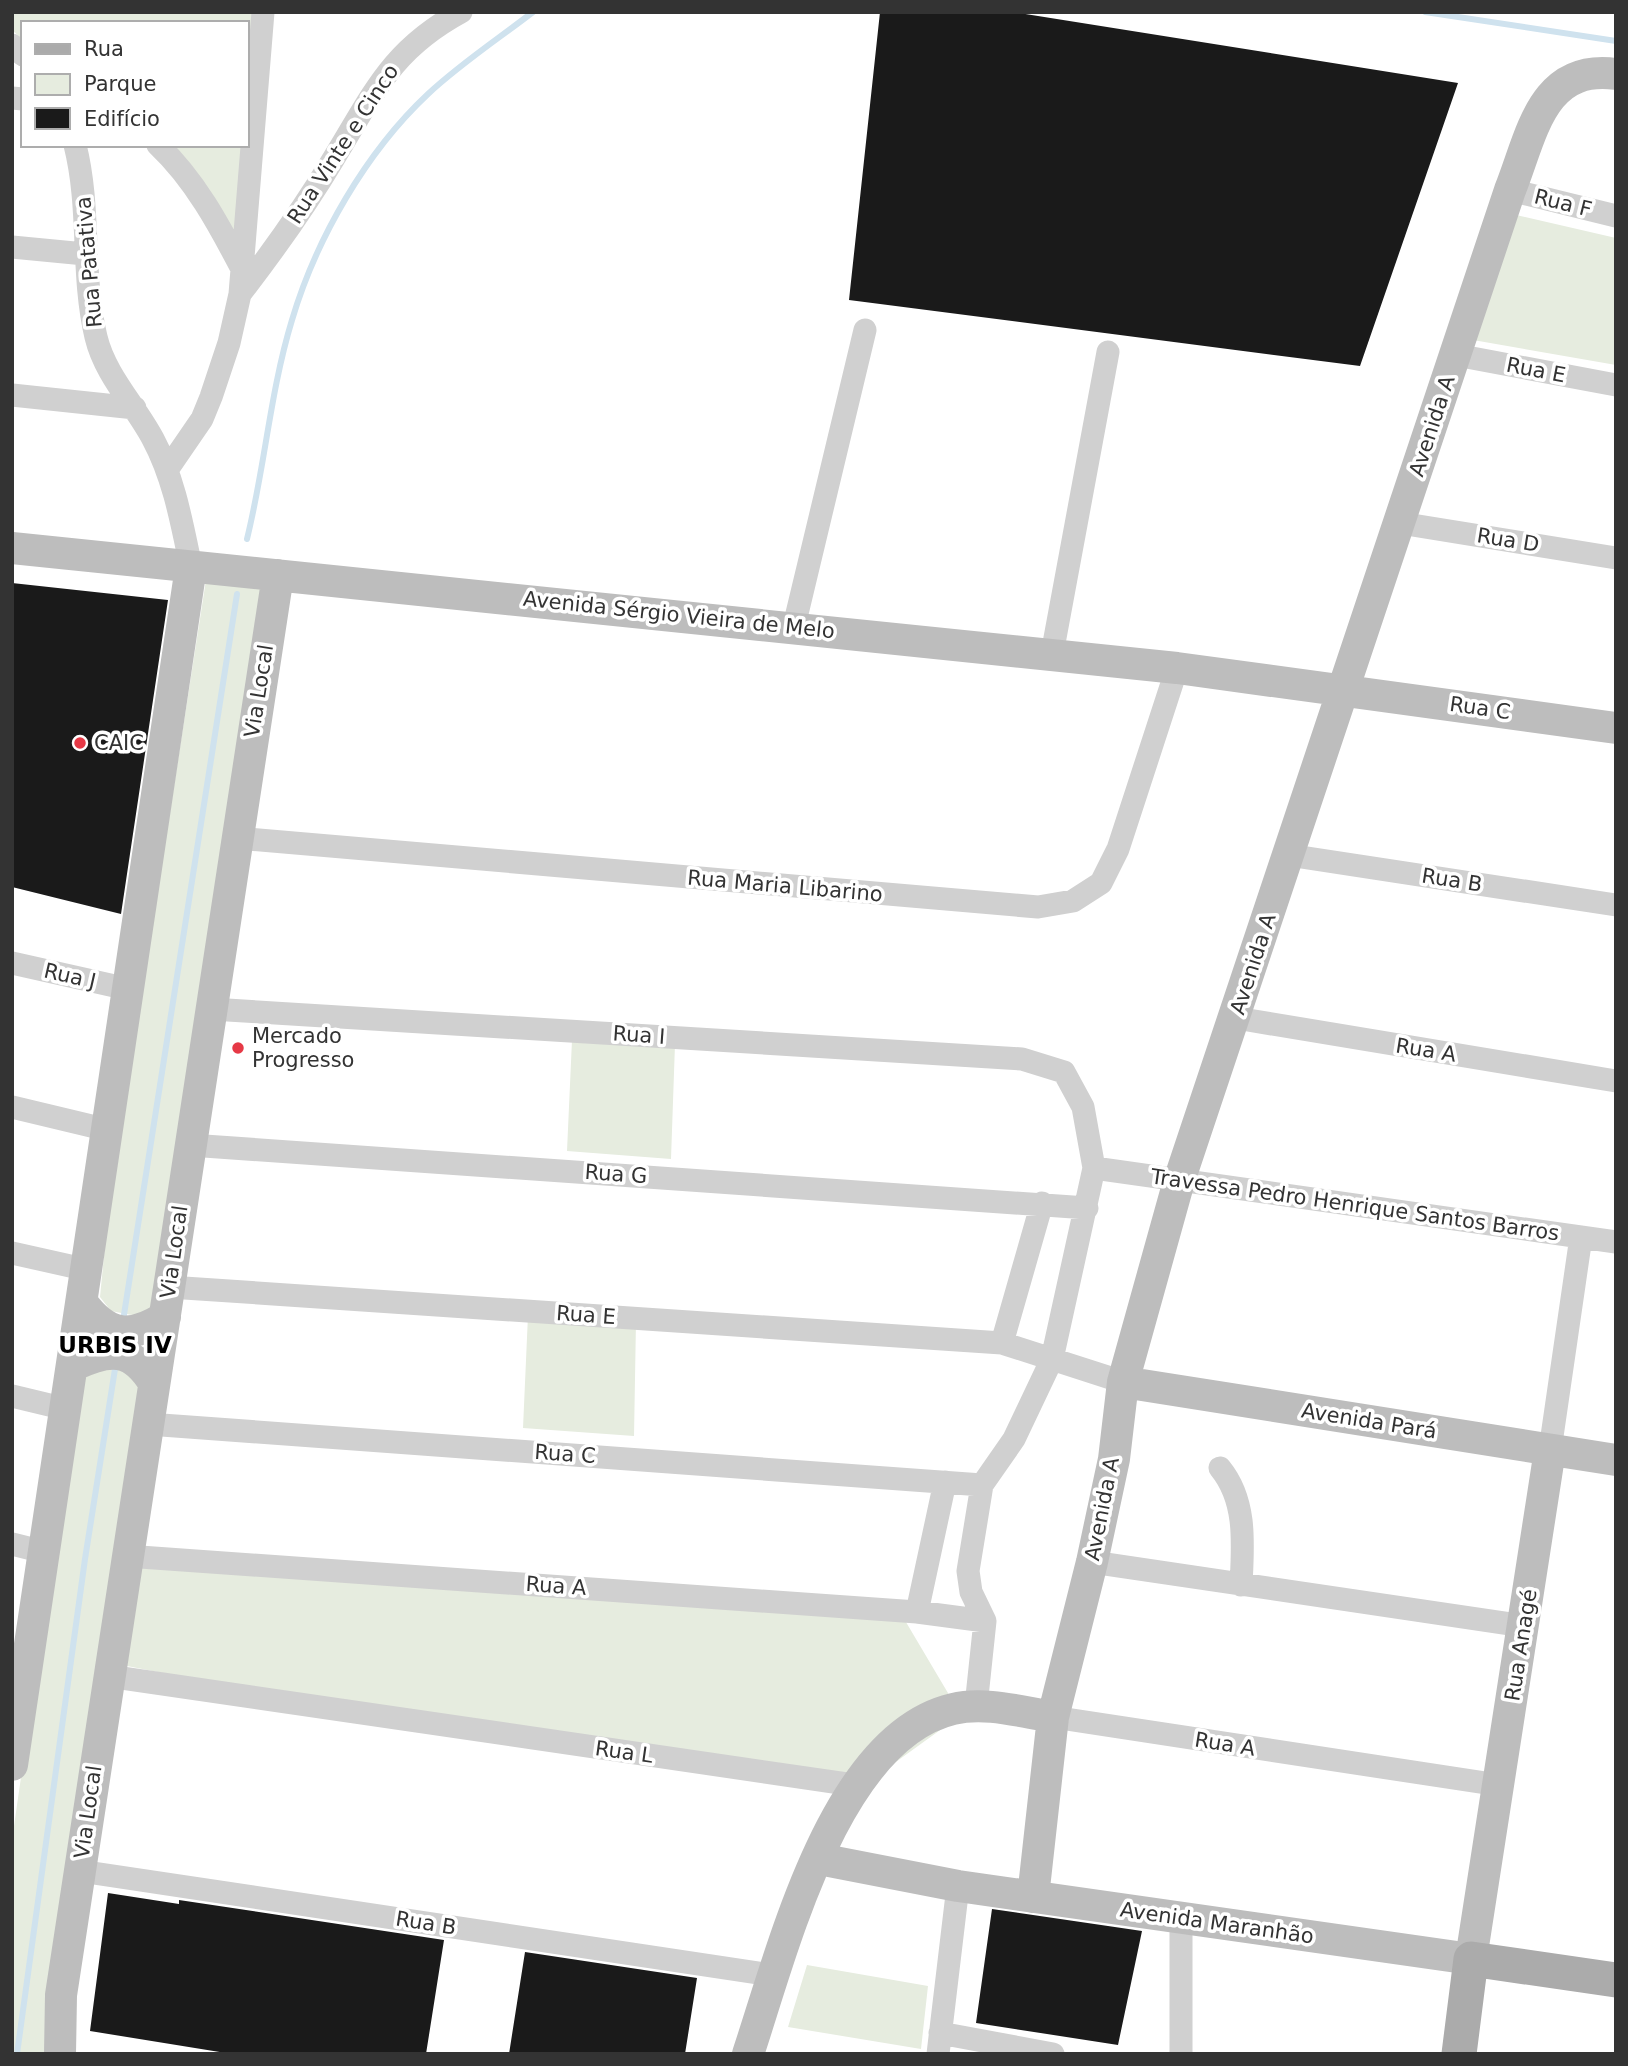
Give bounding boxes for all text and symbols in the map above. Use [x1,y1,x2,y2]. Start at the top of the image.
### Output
legend [21,21,248,147]
text: Rua [84,37,124,61]
street label: Rua Vinte e Cinco [283,60,403,228]
text: Parque [84,72,156,96]
text: Edifício [84,107,160,131]
street label: Rua F [1532,184,1594,222]
street label: Rua Patativa [71,195,107,329]
street label: Rua E [1504,353,1568,387]
street label: Avenida A [1404,372,1460,480]
street label: Rua D [1475,523,1541,557]
street label: Avenida Sérgio Vieira de Melo [522,587,836,643]
street label: Via Local [240,643,278,739]
street label: Rua C [1448,692,1512,724]
place label: CAIC [94,731,144,755]
marker: CAIC [72,735,88,751]
street label: Rua B [1420,863,1484,897]
street label: Rua Maria Libarino [686,866,884,906]
street label: Avenida A [1225,910,1281,1018]
street label: Rua J [42,958,98,994]
street label: Rua I [612,1021,666,1049]
place label: Mercado Progresso [252,1024,354,1072]
street label: Rua A [1394,1033,1459,1067]
marker: Mercado Progresso [230,1040,246,1056]
street label: Rua G [584,1160,648,1188]
street label: Travessa Pedro Henrique Santos Barros [1148,1164,1561,1246]
street label: Via Local [156,1204,192,1300]
street label: Rua E [555,1301,617,1329]
district label: URBIS IV [58,1332,172,1358]
street label: Avenida Pará [1300,1398,1438,1444]
street label: Rua C [534,1440,596,1468]
street label: Avenida A [1080,1455,1124,1563]
street label: Rua A [525,1572,588,1600]
street label: Rua Anagé [1500,1587,1542,1703]
street label: Rua A [1193,1727,1258,1761]
street label: Rua L [594,1736,655,1768]
street label: Via Local [70,1764,106,1860]
street label: Avenida Maranhão [1119,1898,1315,1948]
street label: Rua B [394,1906,458,1940]

